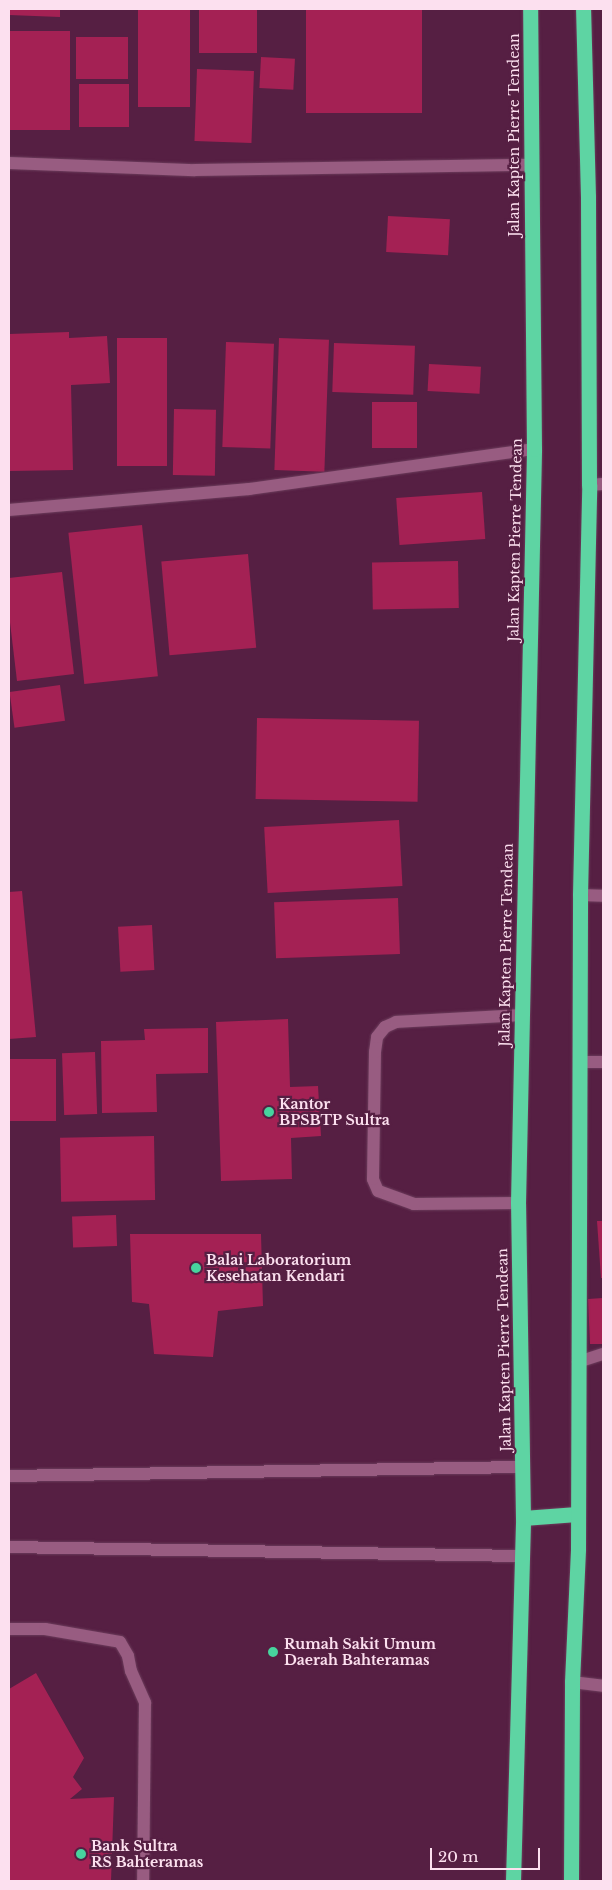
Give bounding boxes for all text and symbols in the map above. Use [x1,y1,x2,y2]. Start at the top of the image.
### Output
street label: Jalan Kapten Pierre Tendean [506,33,522,237]
street label: Jalan Kapten Pierre Tendean [505,438,525,642]
street label: Jalan Kapten Pierre Tendean [496,843,516,1047]
place label: Kantor BPSBTP Sultra [279,1096,390,1128]
marker: Kantor BPSBTP Sultra [263,1106,275,1118]
street label: Jalan Kapten Pierre Tendean [494,1248,514,1452]
place label: Balai Laboratorium Kesehatan Kendari [206,1252,351,1284]
marker: Balai Laboratorium Kesehatan Kendari [190,1262,202,1274]
place label: Rumah Sakit Umum Daerah Bahteramas [284,1636,436,1668]
marker: Rumah Sakit Umum Daerah Bahteramas [266,1645,280,1659]
place label: Bank Sultra RS Bahteramas [91,1838,203,1870]
scale bar [432,1838,542,1870]
text: 20 m [438,1847,478,1866]
marker: Bank Sultra RS Bahteramas [75,1848,87,1860]

